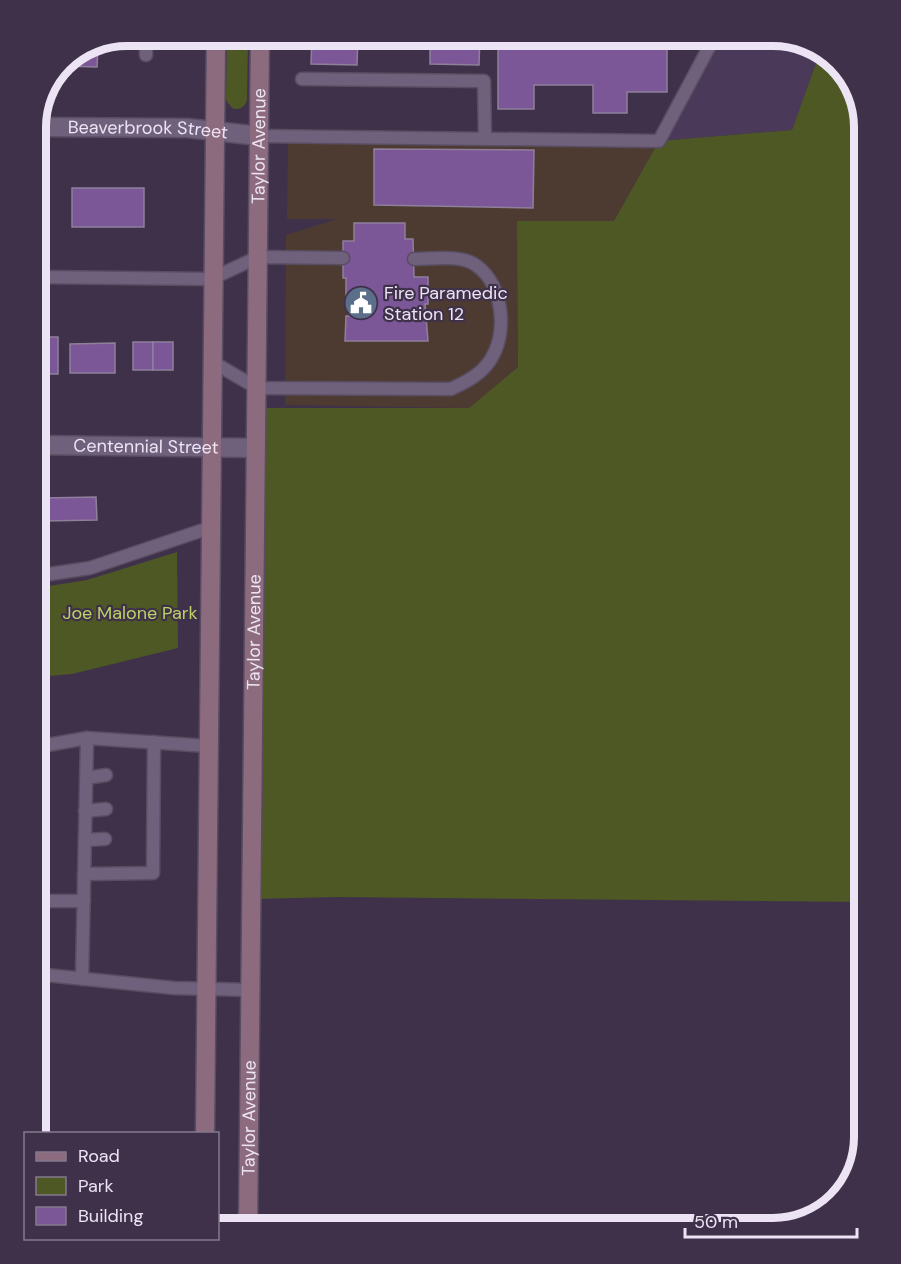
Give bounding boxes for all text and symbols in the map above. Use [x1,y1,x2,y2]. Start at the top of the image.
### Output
street label: Taylor Avenue [246,88,271,204]
street label: Beaverbrook Street [68,115,229,144]
place label: Fire Paramedic Station 12 [384,281,508,326]
public building icon: Fire Paramedic Station 12 [343,285,379,321]
street label: Centennial Street [73,434,219,459]
street label: Taylor Avenue [241,574,267,690]
park label: Joe Malone Park [62,601,198,625]
street label: Taylor Avenue [237,1060,262,1176]
legend [24,1132,219,1240]
text: Road [78,1144,120,1168]
text: Park [78,1174,114,1198]
scale bar [685,1201,858,1239]
text: Building [78,1204,143,1228]
text: 50 m [694,1210,738,1234]

